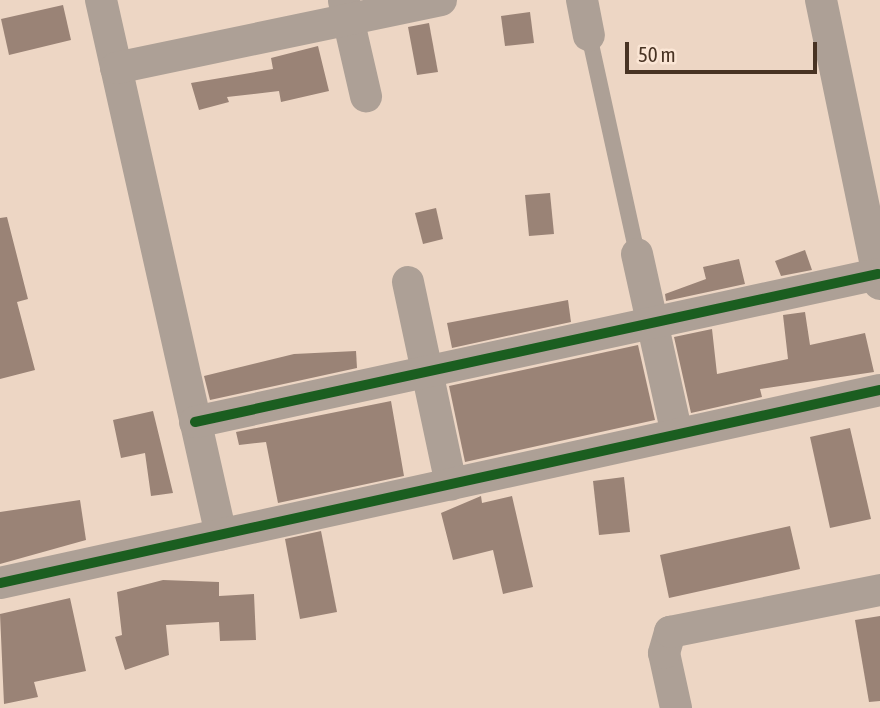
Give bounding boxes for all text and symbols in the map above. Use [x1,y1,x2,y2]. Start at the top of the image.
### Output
scale bar [628,28,820,72]
text: 50 m [638,42,676,66]

